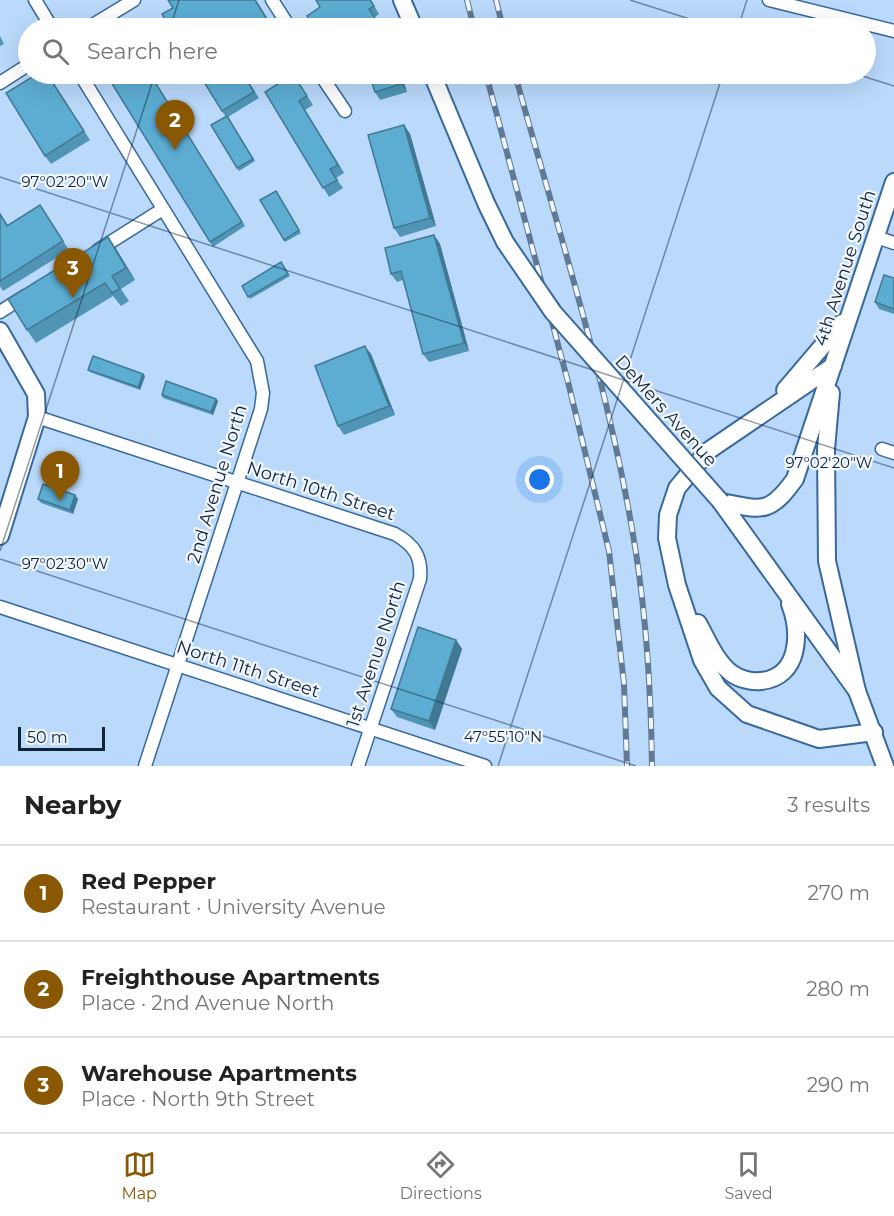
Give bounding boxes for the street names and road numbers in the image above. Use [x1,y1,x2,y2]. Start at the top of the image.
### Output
street label: 4th Avenue South [809,187,881,349]
street label: DeMers Avenue [610,351,722,471]
street label: 2nd Avenue North [182,402,252,566]
street label: North 10th Street [244,457,398,525]
street label: 1st Avenue North [342,578,410,730]
street label: North 11th Street [174,635,322,703]

